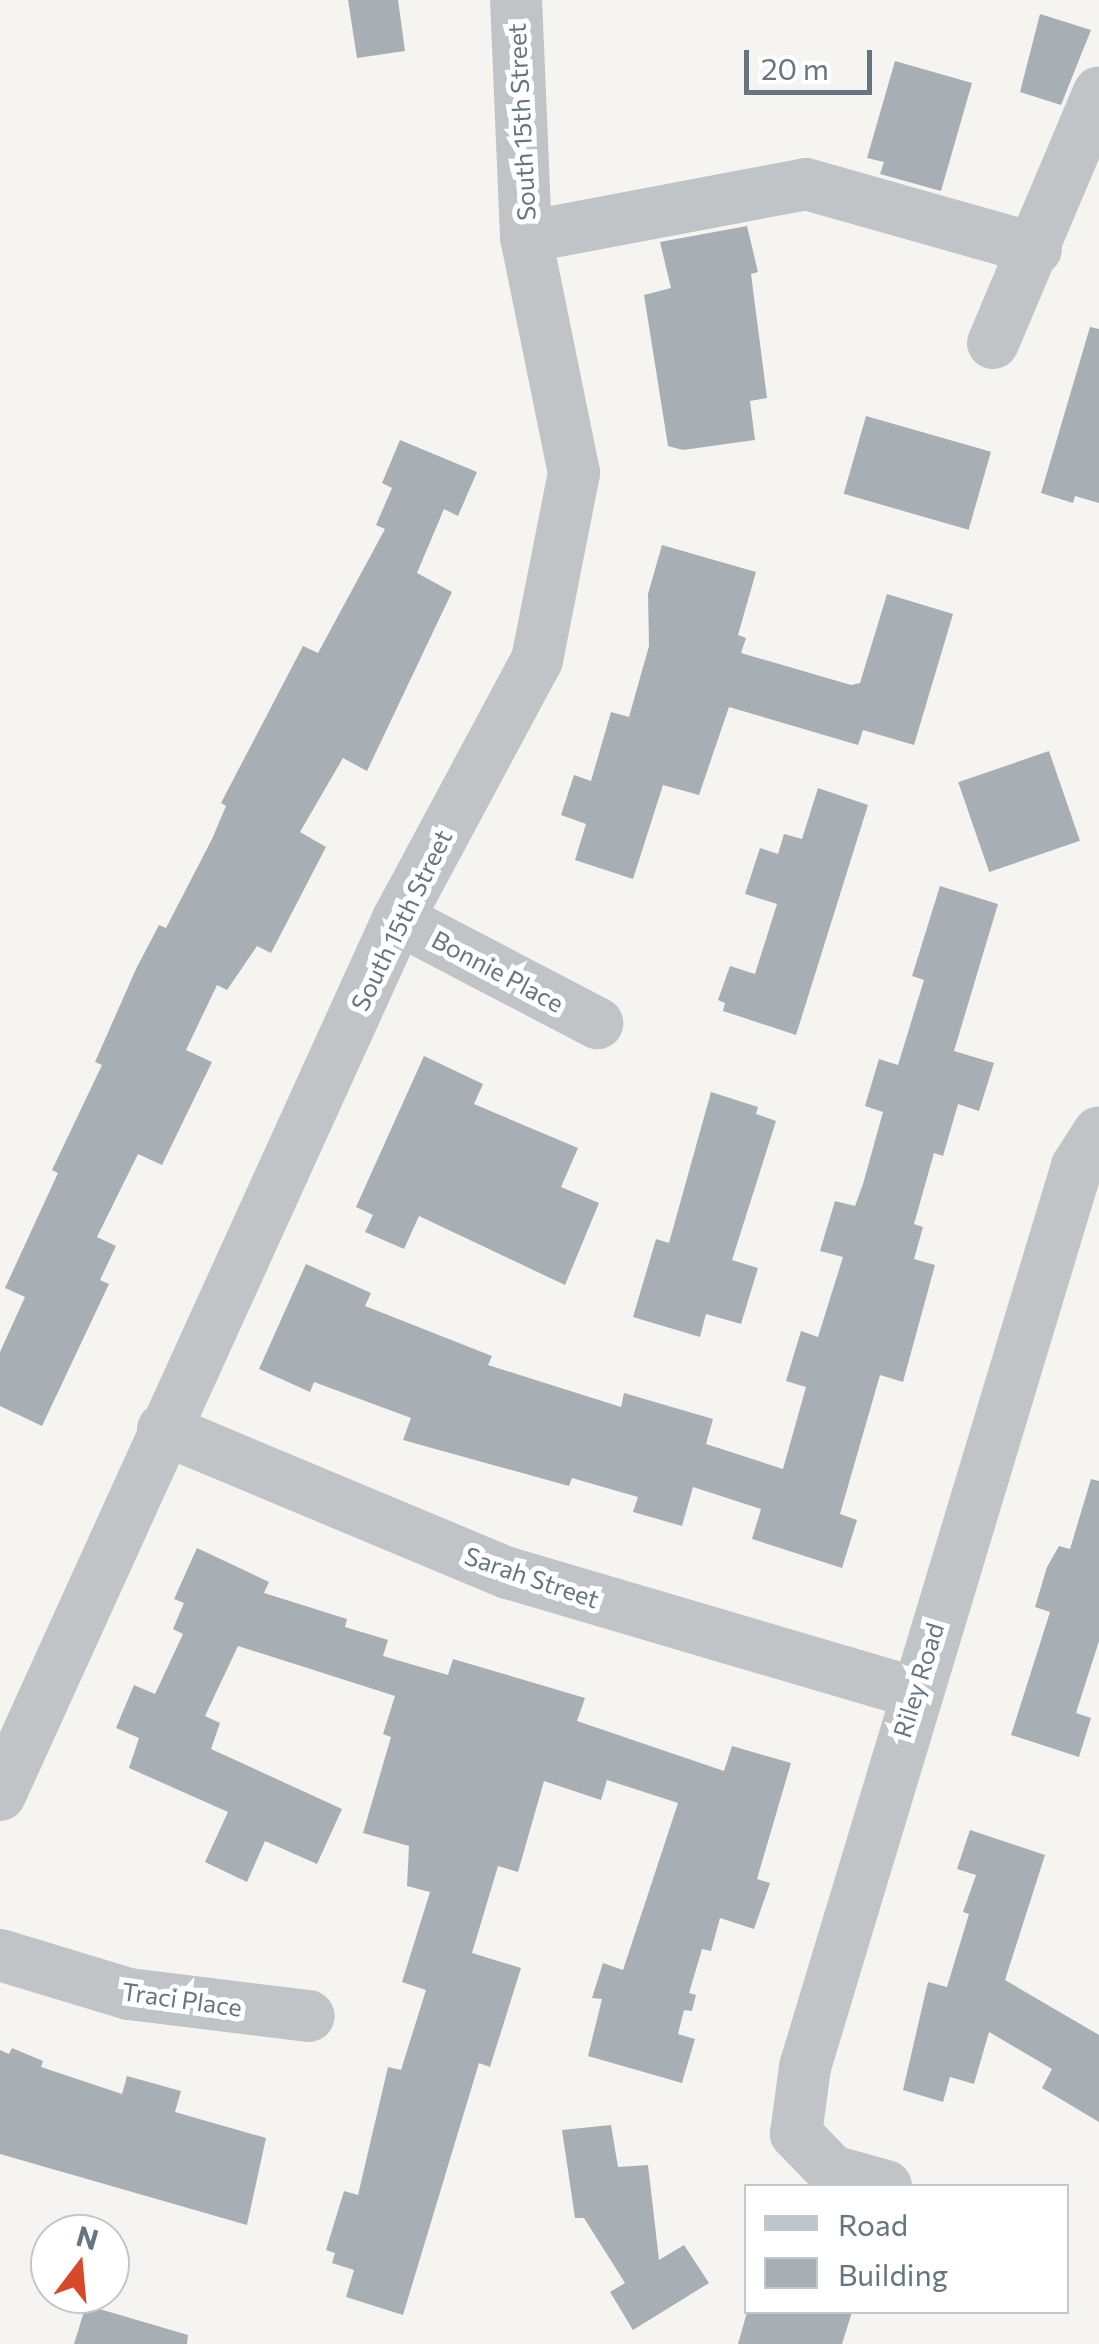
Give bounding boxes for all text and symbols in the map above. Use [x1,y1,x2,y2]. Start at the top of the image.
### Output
street label: South 15th Street [501,22,541,222]
scale bar [749,30,876,92]
text: 20 m [761,49,829,86]
street label: South 15th Street [344,824,458,1016]
street label: Bonnie Place [427,924,569,1018]
street label: Sarah Street [461,1540,603,1614]
street label: Riley Road [886,1619,950,1741]
street label: Traci Place [120,1976,244,2022]
legend [744,2184,1069,2314]
text: Road [838,2205,908,2242]
north arrow [30,2214,130,2314]
text: N [73,2218,102,2256]
text: Building [838,2255,948,2292]

